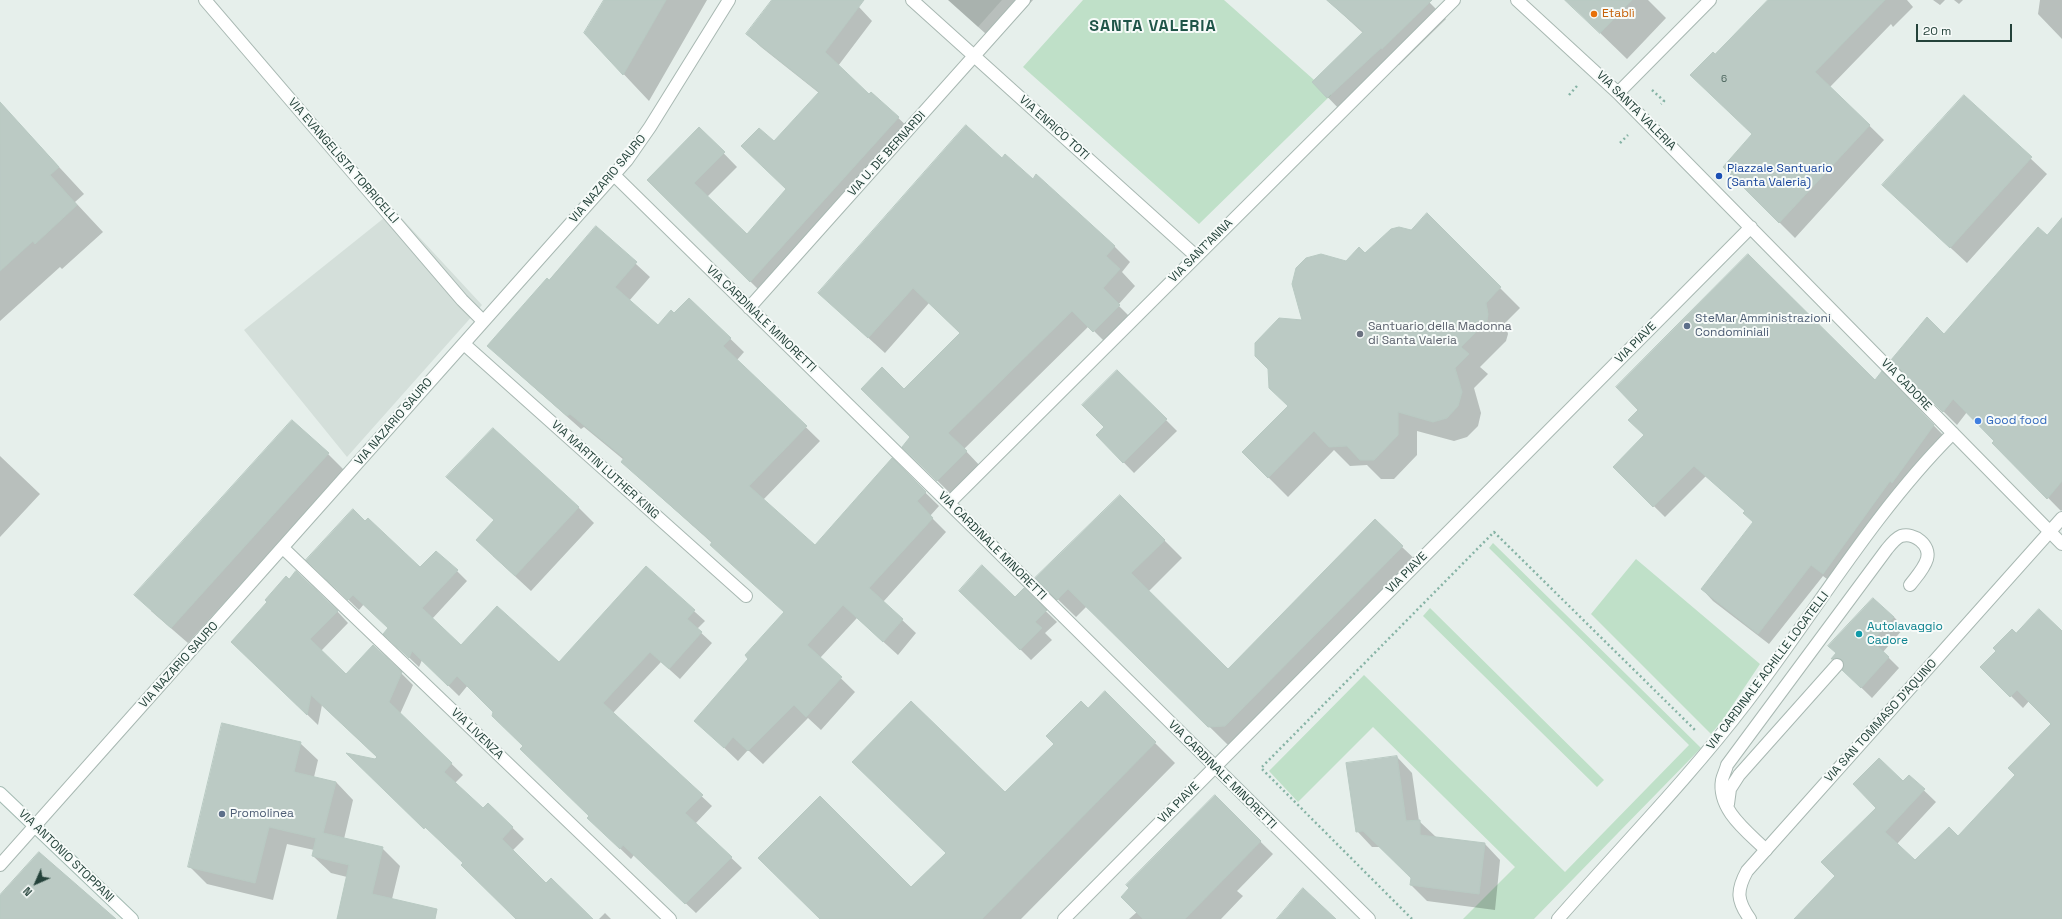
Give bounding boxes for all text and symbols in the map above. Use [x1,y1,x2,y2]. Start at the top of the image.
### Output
place label: Etablì [1602,7,1635,21]
marker: Etablì [1589,9,1599,19]
scale bar [1918,16,2014,42]
district label: SANTA VALERIA [1089,17,1217,37]
text: 20 m [1923,23,1951,39]
street label: VIA SANTA VALERIA [1593,68,1679,154]
house number: 6 [1721,73,1727,85]
street label: VIA ENRICO TOTI [1016,93,1092,163]
street label: VIA EVANGELISTA TORRICELLI [285,95,401,227]
street label: VIA U. DE BERNARDI [845,109,929,199]
street label: VIA NAZARIO SAURO [567,132,649,226]
place label: Piazzale Santuario (Santa Valeria) [1727,162,1833,190]
marker: Piazzale Santuario (Santa Valeria) [1714,171,1724,181]
street label: VIA SANT'ANNA [1166,216,1236,286]
street label: VIA CARDINALE MINORETTI [703,263,819,375]
place label: SteMar Amministrazioni Condominiali [1695,312,1831,340]
street label: VIA PIAVE [1612,319,1660,367]
place label: Santuario della Madonna di Santa Valeria [1368,320,1512,348]
marker: SteMar Amministrazioni Condominiali [1682,321,1692,331]
marker: Santuario della Madonna di Santa Valeria [1355,329,1365,339]
street label: VIA CADORE [1878,356,1934,414]
street label: VIA NAZARIO SAURO [352,375,436,469]
place label: Good food [1986,414,2047,428]
marker: Good food [1973,416,1983,426]
street label: VIA MARTIN LUTHER KING [548,418,662,522]
street label: VIA CARDINALE MINORETTI [935,489,1049,603]
street label: VIA PIAVE [1383,549,1431,597]
street label: VIA CARDINALE ACHILLE LOCATELLI [1704,589,1832,753]
street label: VIA NAZARIO SAURO [137,619,221,711]
place label: Autolavaggio Cadore [1867,620,1943,648]
marker: Autolavaggio Cadore [1854,629,1864,639]
street label: VIA SAN TOMMASO D'AQUINO [1822,657,1940,785]
street label: VIA LIVENZA [448,706,506,762]
street label: VIA CARDINALE MINORETTI [1165,718,1279,832]
street label: VIA PIAVE [1155,779,1203,827]
street label: VIA ANTONIO STOPPANI [15,807,117,905]
place label: Promolinea [230,807,294,821]
marker: Promolinea [217,809,227,819]
north arrow [16,863,56,903]

